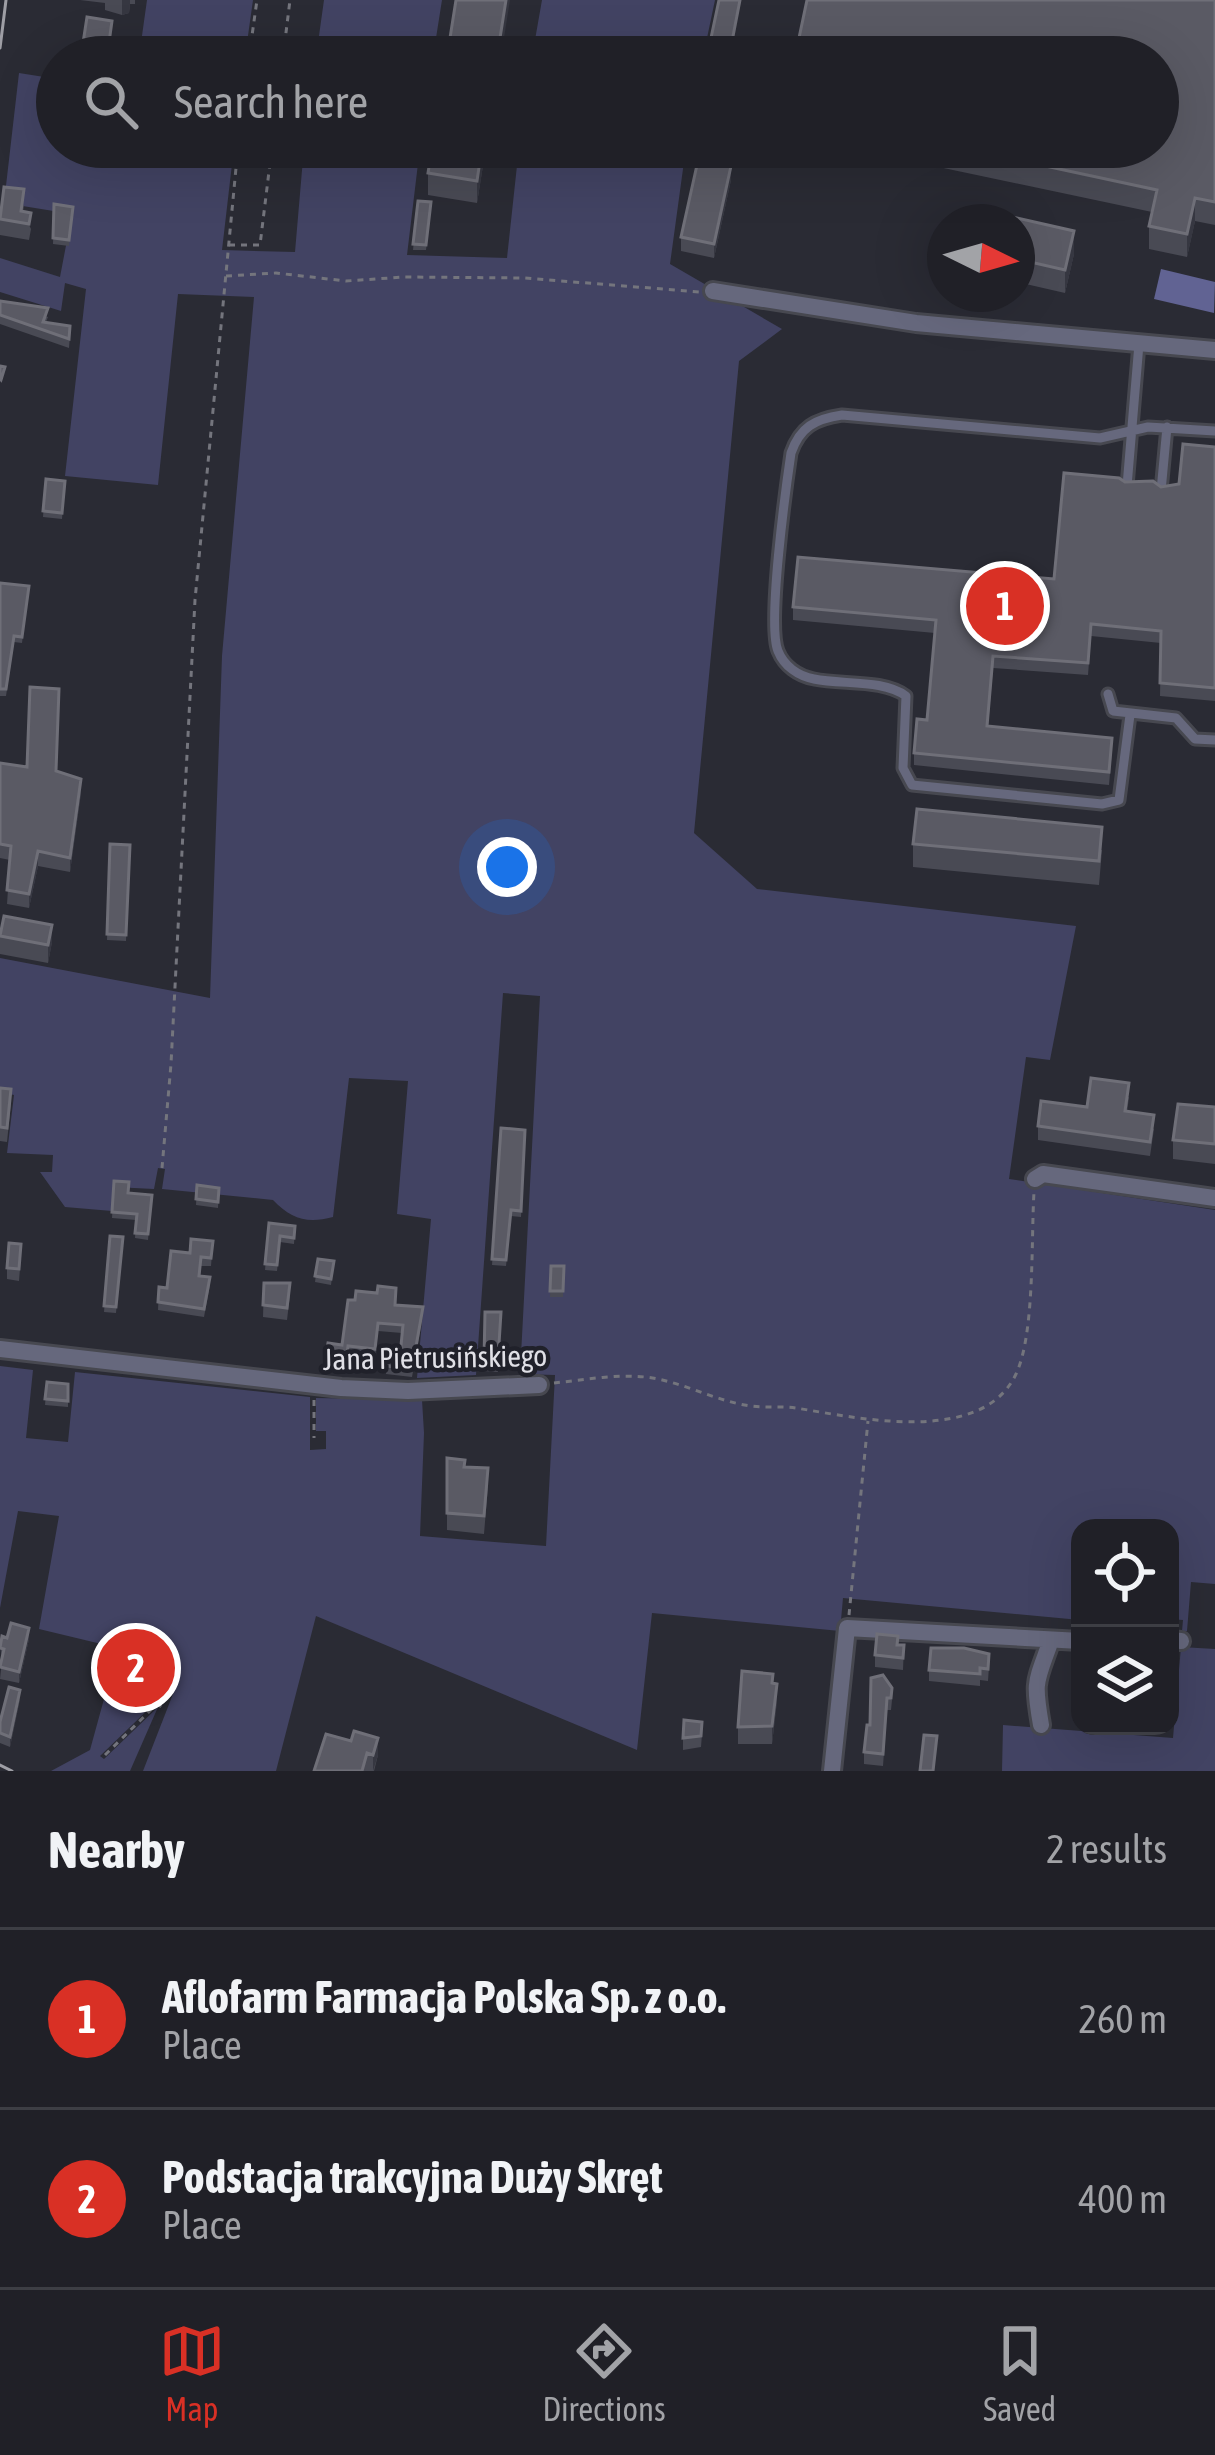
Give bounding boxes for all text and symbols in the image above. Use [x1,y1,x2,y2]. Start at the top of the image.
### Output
search box [36,36,1179,168]
icon: search [78,69,144,135]
text: Search here [174,76,368,128]
north arrow [927,204,1035,312]
pin: 1 [966,561,1044,651]
your location [477,837,537,897]
street label: Jana Pietrusińskiego [322,1338,548,1376]
map controls [1071,1519,1179,1735]
button: locate [1071,1519,1179,1627]
pin: 2 [97,1623,175,1713]
button: layers [1071,1627,1179,1735]
text: Nearby [48,1820,185,1879]
text: 2 results [1046,1827,1167,1871]
text: Aflofarm Farmacja Polska Sp. z o.o. [162,1971,726,2023]
text: 1 [78,1997,96,2041]
text: 260 m [1079,1997,1167,2041]
text: Place [162,2023,242,2067]
text: Podstacja trakcyjna Duży Skręt [162,2151,663,2203]
text: 2 [78,2177,96,2221]
text: 400 m [1079,2177,1167,2221]
text: Place [162,2203,242,2247]
tab: Map [159,2318,225,2428]
tab: Directions [542,2318,666,2428]
tab: Saved [983,2318,1056,2428]

